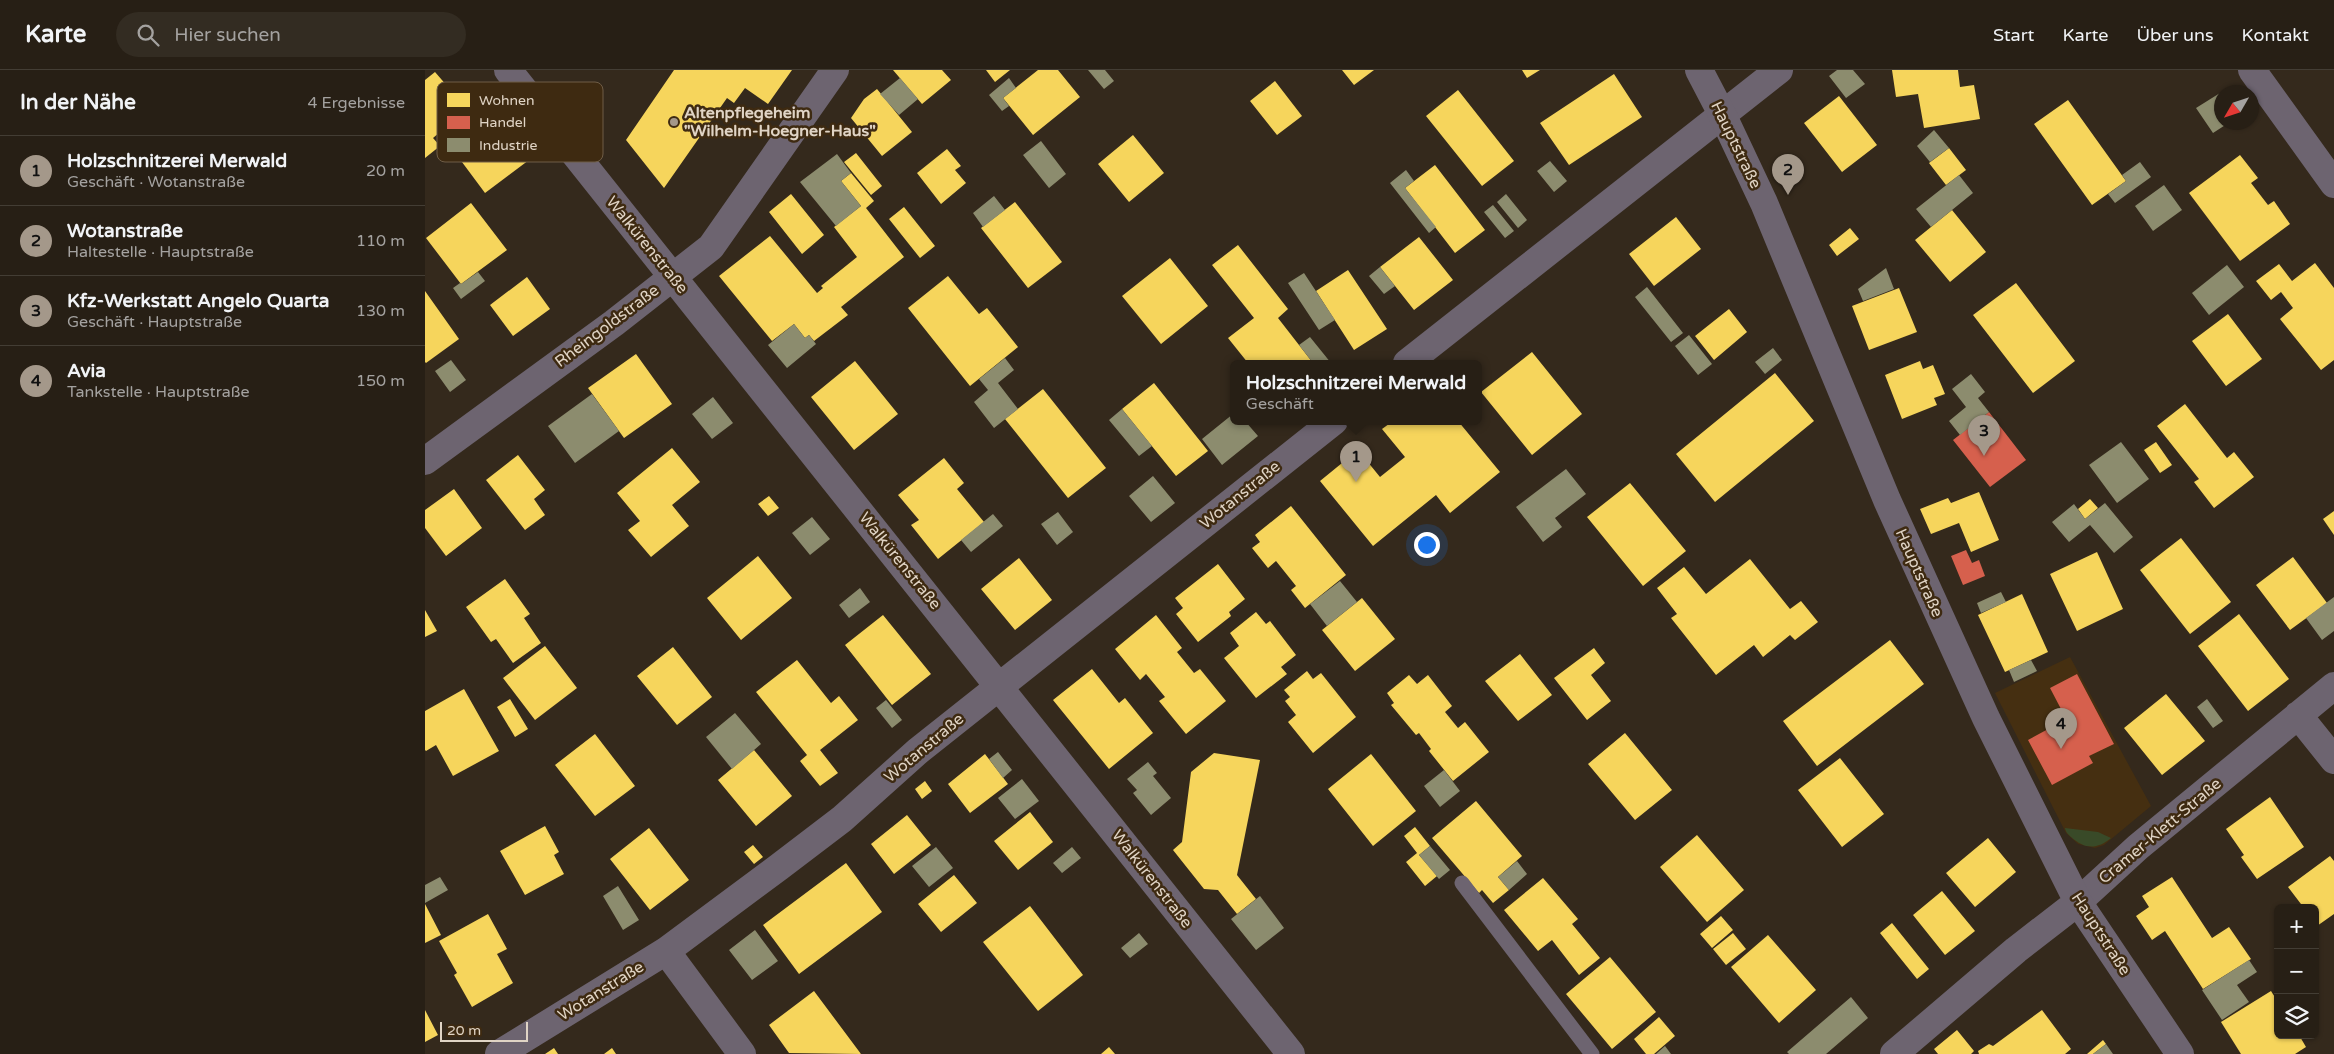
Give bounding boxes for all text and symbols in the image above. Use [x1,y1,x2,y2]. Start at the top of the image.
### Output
search box [116,12,466,57]
text: Karte [25,20,86,49]
icon: search [134,21,162,49]
text: Hier suchen [174,24,281,46]
text: Start [1993,24,2034,46]
text: Karte [2062,24,2108,46]
text: Über uns [2136,24,2214,46]
text: Kontakt [2242,24,2309,46]
legend [437,82,603,162]
north arrow [2214,85,2259,130]
text: In der Nähe [20,90,136,115]
text: Wohnen [479,92,535,109]
text: 4 Ergebnisse [307,93,405,113]
street label: Hauptstraße [1706,98,1766,192]
place label: Altenpflegeheim "Wilhelm-Hoegner-Haus" [684,103,876,141]
text: Handel [479,114,526,131]
marker: Altenpflegeheim "Wilhelm-Hoegner-Haus" [668,116,680,128]
text: Industrie [479,137,538,154]
text: Holzschnitzerei Merwald [67,150,287,172]
pin: 2 [1772,154,1804,195]
text: 1 [31,161,41,181]
text: 20 m [366,161,405,181]
text: Geschäft · Wotanstraße [67,172,245,192]
street label: Walkürenstraße [602,192,692,298]
text: Wotanstraße [67,220,183,242]
text: 2 [31,231,41,251]
text: 110 m [356,231,405,251]
text: Haltestelle · Hauptstraße [67,242,254,262]
street label: Rheingoldstraße [551,280,663,372]
text: Kfz-Werkstatt Angelo Quarta [67,290,329,312]
text: 3 [31,301,41,321]
text: 130 m [356,301,405,321]
text: Geschäft · Hauptstraße [67,312,242,332]
text: Avia [67,360,106,382]
popup [1230,360,1482,425]
text: 4 [31,371,41,391]
text: 150 m [356,371,405,391]
text: Holzschnitzerei Merwald [1246,372,1466,394]
text: Tankstelle · Hauptstraße [67,382,250,402]
text: Geschäft [1246,394,1314,414]
pin: 3 [1968,415,2000,456]
pin: 1 [1340,441,1372,482]
street label: Wotanstraße [1196,457,1284,533]
street label: Walkürenstraße [855,508,945,614]
street label: Hauptstraße [1891,526,1947,620]
your location [1414,532,1440,558]
pin: 4 [2045,708,2077,749]
street label: Wotanstraße [880,709,968,787]
street label: Cramer-Klett-Straße [2094,774,2226,888]
street label: Walkürenstraße [1107,826,1197,932]
street label: Hauptstraße [2067,889,2135,979]
map controls [2274,904,2319,1039]
button: + [2274,904,2319,949]
button: − [2274,949,2319,994]
street label: Wotanstraße [554,957,648,1025]
button: layers [2274,994,2319,1039]
scale bar [440,1019,527,1042]
text: 20 m [447,1022,481,1039]

